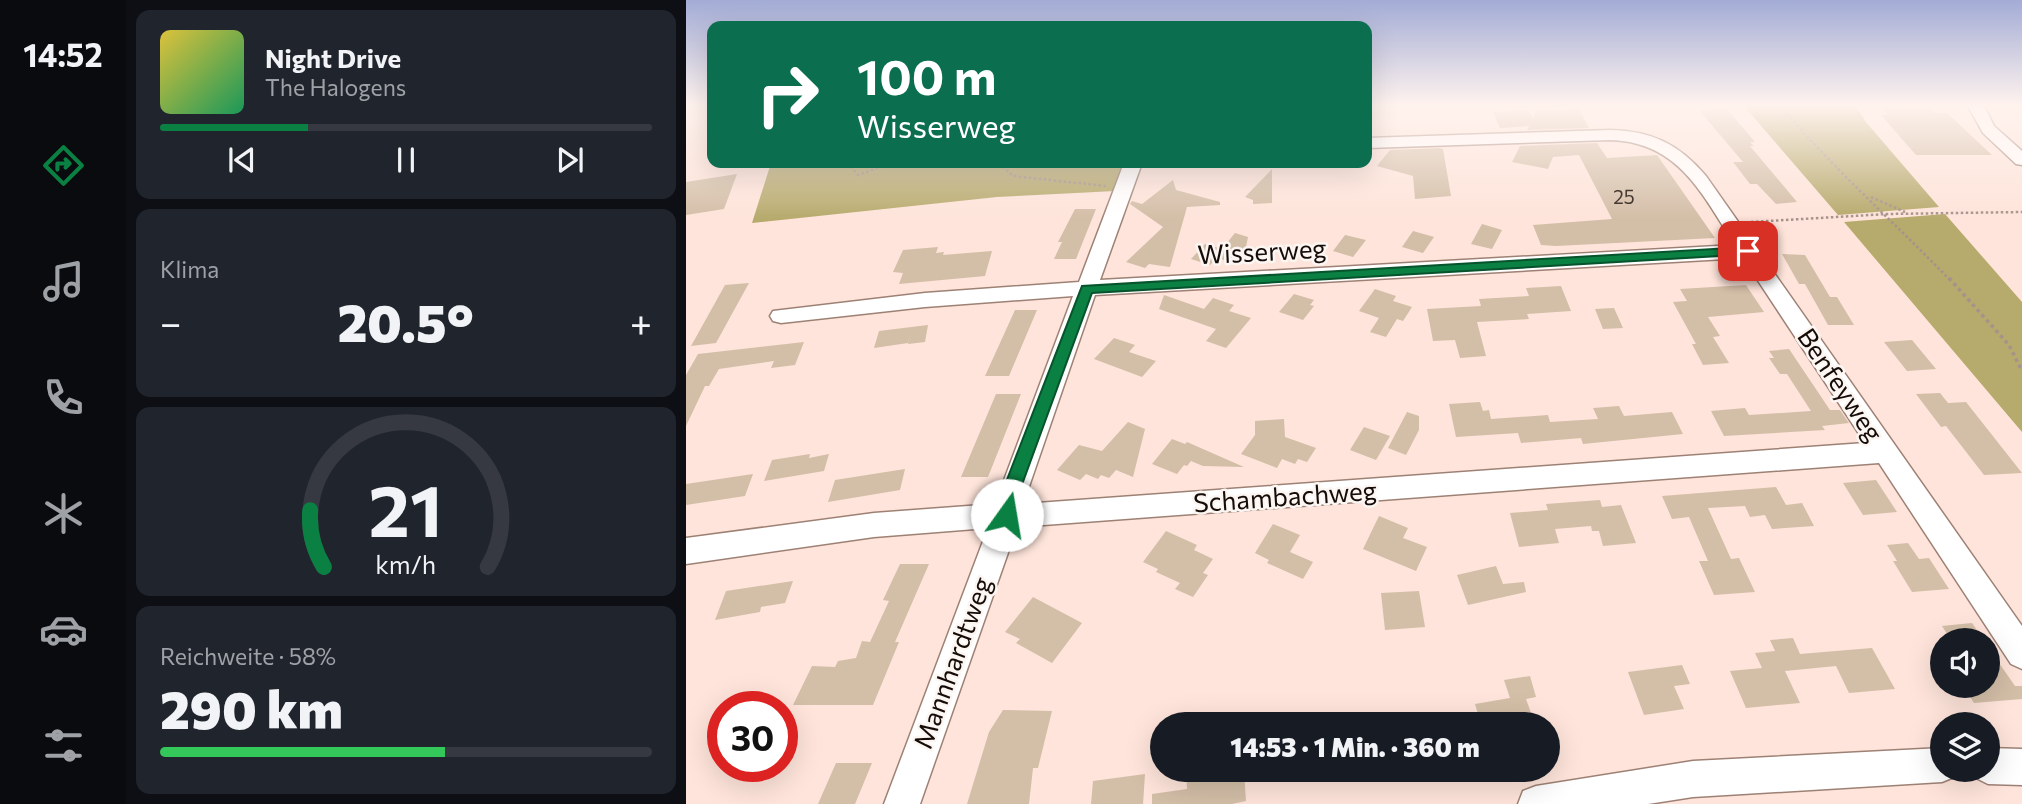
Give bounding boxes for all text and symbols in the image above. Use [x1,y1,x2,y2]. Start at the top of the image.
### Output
text: 14:52 [23,34,103,74]
text: Night Drive [265,42,401,73]
text: 100 m [857,45,996,105]
icon: right [742,49,833,140]
text: The Halogens [265,73,406,101]
text: Wisserweg [857,105,1016,145]
icon: directions [39,141,88,190]
icon: previous [223,141,261,179]
icon: pause [387,141,425,179]
icon: next [551,141,589,179]
house number: 25 [1613,185,1635,208]
pin [1718,221,1778,281]
street label: Wisserweg [1197,232,1327,269]
icon: arrive [1729,232,1767,270]
text: Klima [160,255,219,283]
icon: music [39,257,88,306]
text: 20.5° [337,289,474,353]
text: − [160,298,182,345]
text: + [630,298,652,345]
street label: Benfeyweg [1792,322,1890,447]
icon: phone [39,373,88,422]
text: 21 [369,464,443,553]
street label: Schambachweg [1192,474,1378,517]
position arrow [970,478,1044,552]
icon: climate [39,489,88,538]
text: km/h [376,549,436,579]
street label: Mannhardtweg [906,572,997,753]
icon: car [39,605,88,654]
map controls [1930,628,2000,782]
button: sound [1930,628,2000,698]
text: Reichweite · 58% [160,642,336,670]
text: 290 km [160,676,343,740]
speed limit sign: 30 [707,691,798,782]
button: layers [1930,712,2000,782]
icon: filters [39,721,88,770]
text: 14:53 · 1 Min. · 360 m [1230,731,1480,762]

